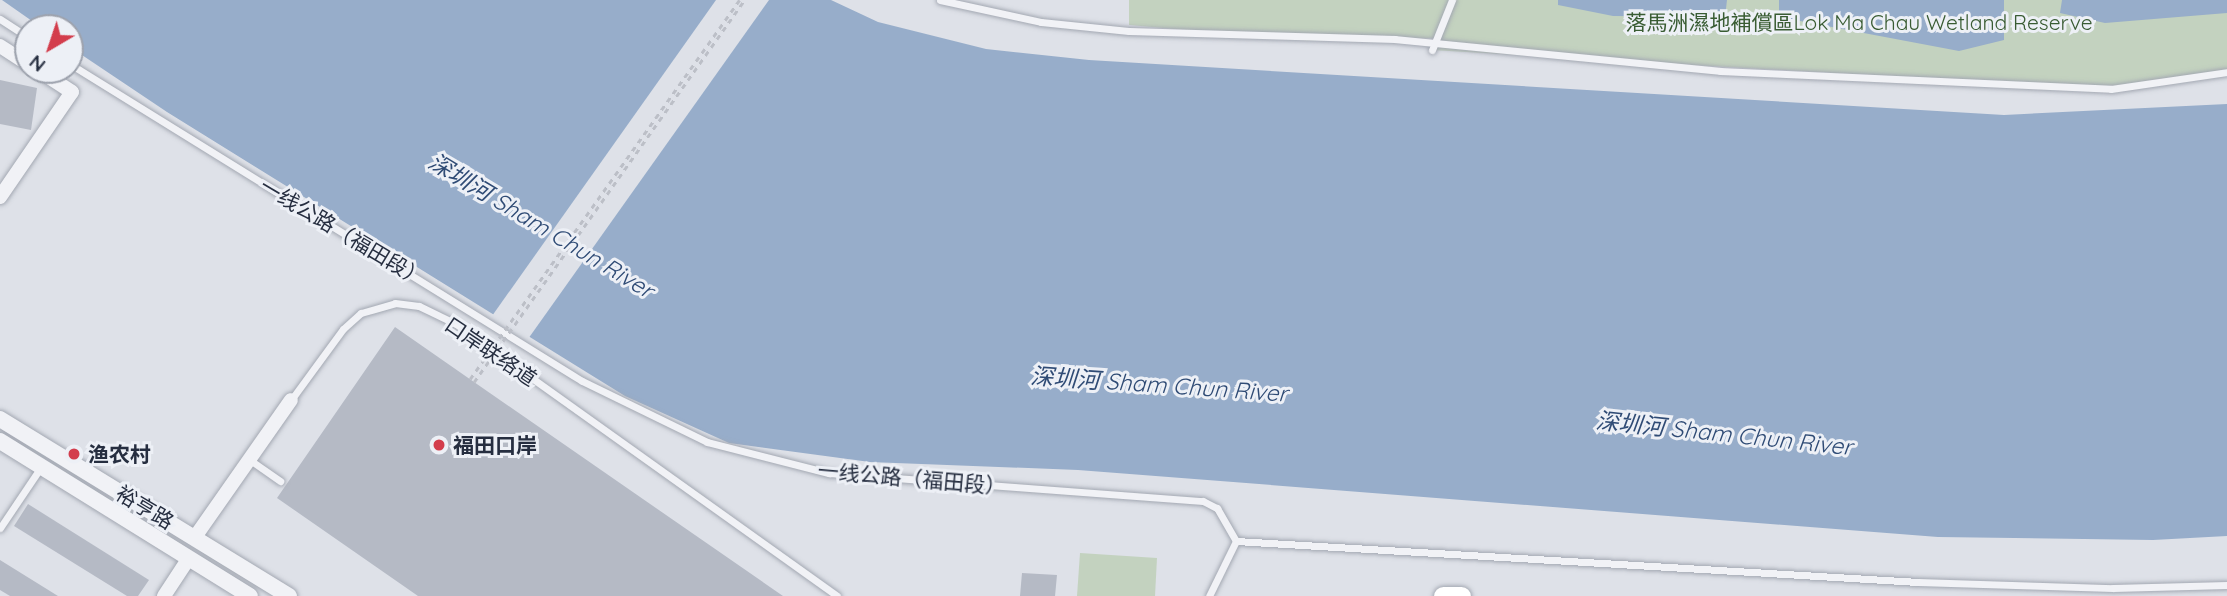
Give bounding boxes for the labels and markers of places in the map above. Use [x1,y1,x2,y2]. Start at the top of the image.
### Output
place label: 福田口岸 [453,432,537,458]
marker: 福田口岸 [431,437,447,453]
place label: 渔农村 [88,441,151,467]
marker: 渔农村 [66,446,82,462]

